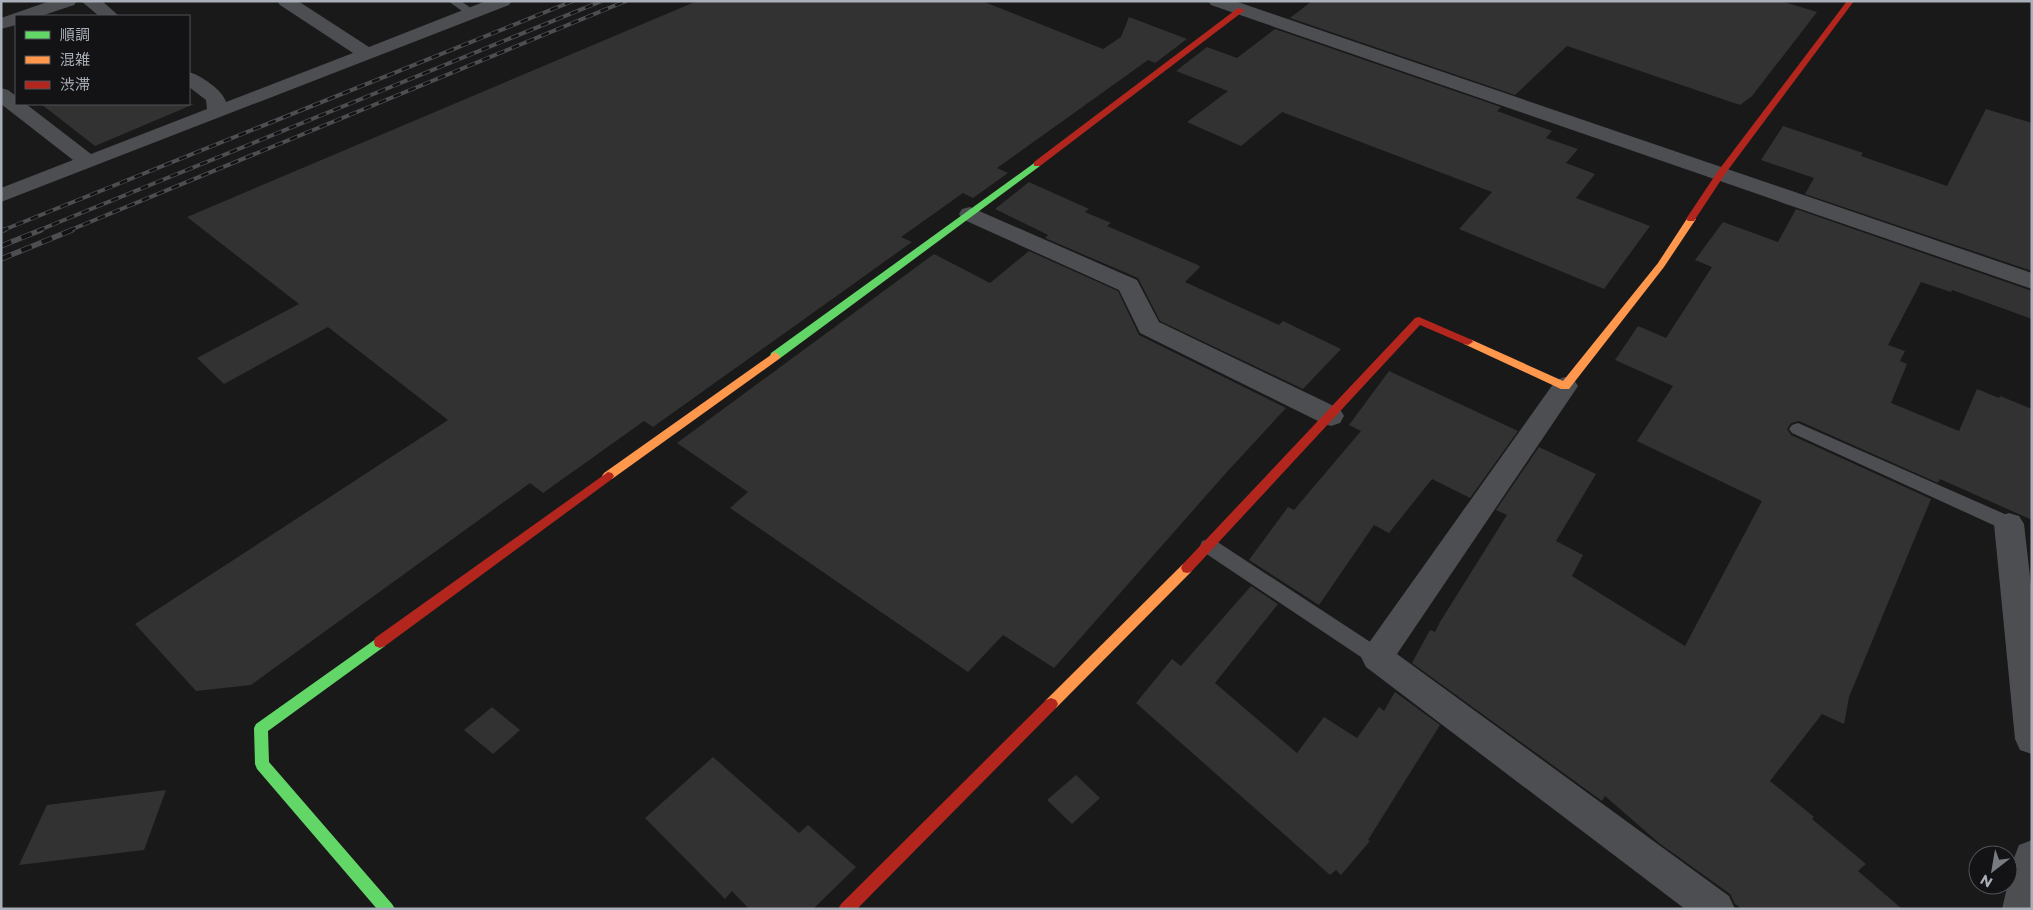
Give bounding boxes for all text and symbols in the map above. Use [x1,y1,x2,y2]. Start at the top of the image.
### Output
legend [15,15,190,105]
text: 順調 [60,25,90,44]
text: 混雑 [60,50,90,69]
text: 渋滞 [60,75,90,94]
north arrow [1968,845,2018,895]
text: N [1977,871,1996,892]

